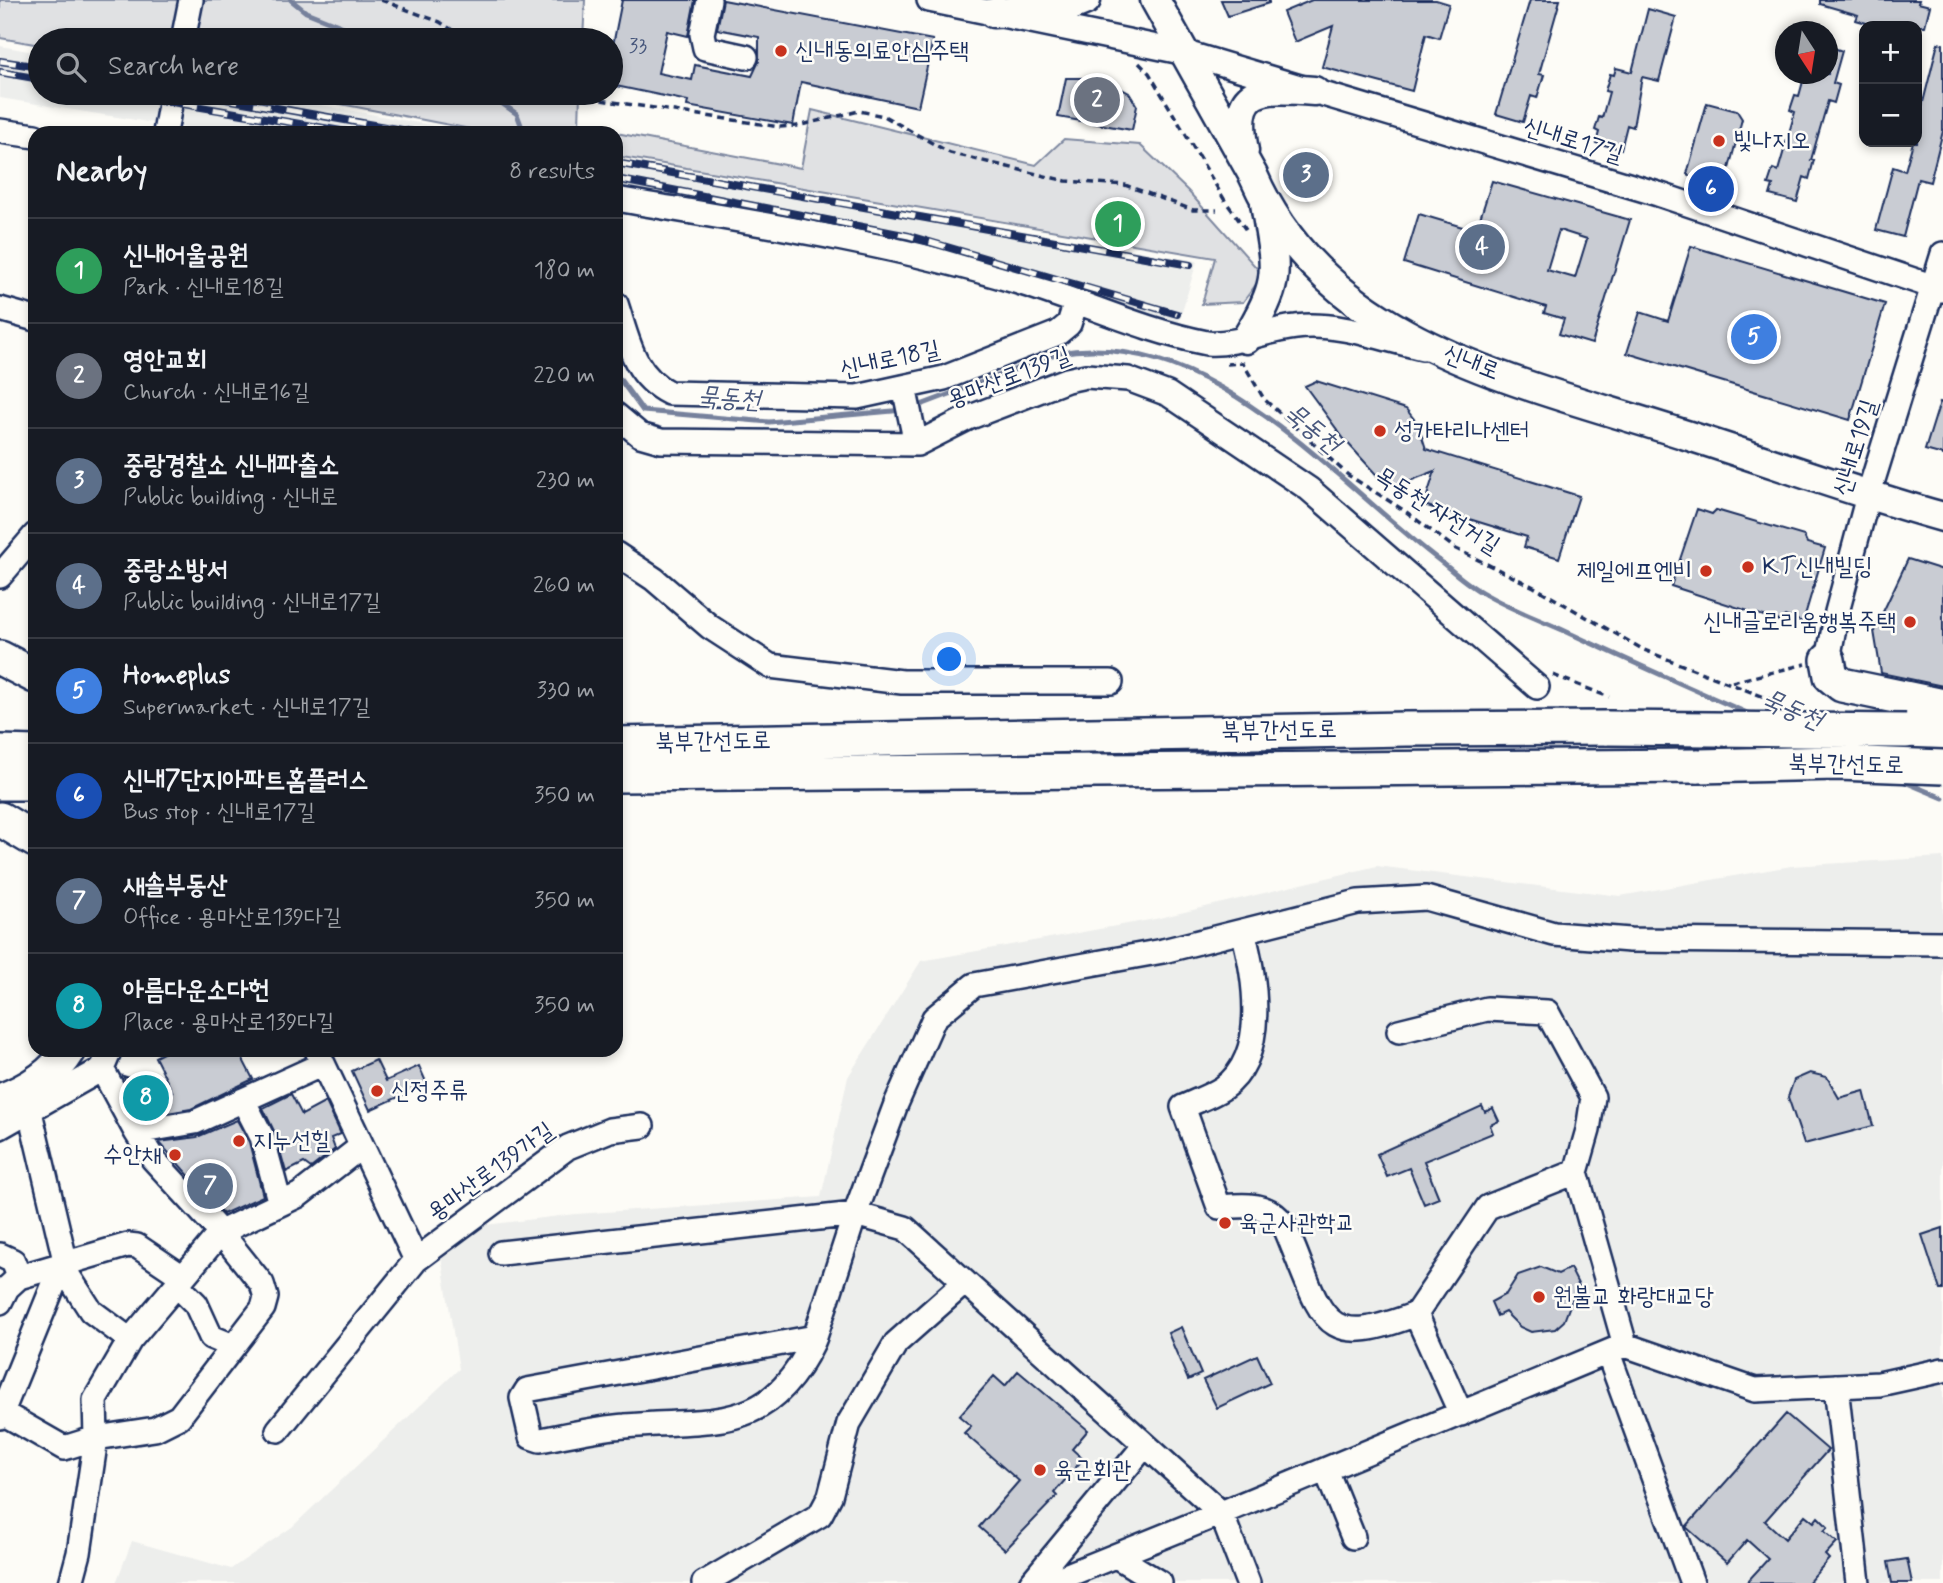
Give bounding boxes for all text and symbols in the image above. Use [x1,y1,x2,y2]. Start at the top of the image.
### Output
north arrow [1775,21,1838,84]
map controls [1859,21,1922,147]
button: + [1859,21,1922,84]
search box [28,28,623,105]
house number: 33 [629,32,647,60]
place label: 신내동의료안심주택 [795,36,969,67]
marker: 신내동의료안심주택 [773,43,789,59]
icon: search [52,48,90,86]
text: Search here [108,50,239,84]
pin: 2 [1074,74,1120,126]
button: − [1859,84,1922,147]
street label: 신내로17길 [1519,111,1627,171]
place label: 빛나지오 [1733,126,1810,157]
marker: 빛나지오 [1711,133,1727,149]
pin: 3 [1283,149,1329,201]
text: Nearby [56,152,147,191]
text: 8 results [509,157,595,187]
pin: 6 [1688,163,1734,215]
pin: 1 [1095,198,1141,250]
pin: 4 [1459,221,1505,273]
text: 신내어울공원 [123,239,249,273]
text: 1 [74,256,84,286]
text: 180 m [534,256,595,286]
text: Park · 신내로18길 [123,273,284,303]
pin: 5 [1731,311,1777,363]
street label: 신내로18길 [837,334,943,386]
street label: 신내로 [1438,338,1504,388]
street label: 용마산로139길 [943,340,1075,416]
text: 영안교회 [123,344,207,378]
text: 2 [73,361,85,391]
text: 220 m [533,361,595,391]
text: Church · 신내로16길 [123,378,310,408]
water label: 묵동천 [697,380,765,418]
water label: 묵동천 [1277,396,1349,464]
street label: 신내로19길 [1827,396,1885,500]
place label: 성카타리나센터 [1394,416,1529,447]
marker: 성카타리나센터 [1372,423,1388,439]
text: 중랑경찰소 신내파출소 [123,449,339,483]
street label: 목동천 자전거길 [1369,460,1505,562]
text: 3 [74,466,84,496]
text: 230 m [536,466,595,496]
text: Public building · 신내로 [123,483,338,513]
place label: KT신내빌딩 [1762,552,1873,583]
text: 중랑소방서 [123,554,228,588]
place label: 제일에프엔비 [1576,556,1692,587]
marker: KT신내빌딩 [1740,559,1756,575]
marker: 제일에프엔비 [1698,563,1714,579]
text: 4 [72,571,86,601]
text: 260 m [533,571,595,601]
text: Public building · 신내로17길 [123,588,381,618]
place label: 신내글로리움행복주택 [1703,607,1896,638]
marker: 신내글로리움행복주택 [1902,614,1918,630]
your location [932,642,966,676]
text: Homeplus [123,659,230,693]
text: 5 [72,676,86,706]
text: 330 m [537,676,595,706]
water label: 묵동천 [1756,682,1830,740]
text: Supermarket · 신내로17길 [123,693,370,723]
street label: 북부간선도로 [1221,714,1337,748]
street label: 북부간선도로 [655,725,771,759]
street label: 북부간선도로 [1788,748,1904,782]
text: 신내7단지아파트홈플러스 [123,764,369,798]
text: 6 [73,781,85,811]
text: 350 m [534,781,595,811]
text: Bus stop · 신내로17길 [123,798,315,828]
text: 새솔부동산 [123,869,228,903]
text: 7 [72,886,86,916]
text: 350 m [534,886,595,916]
text: Office · 용마산로139다길 [123,903,341,933]
text: 아름다운소다헌 [123,974,269,1008]
text: 8 [73,991,85,1021]
text: 350 m [534,991,595,1021]
text: Place · 용마산로139다길 [123,1008,334,1038]
pin: 8 [123,1072,169,1124]
place label: 신정주류 [391,1076,468,1107]
marker: 신정주류 [369,1083,385,1099]
street label: 용마산로139가길 [422,1116,560,1228]
place label: 지누선힐 [253,1126,331,1157]
marker: 지누선힐 [231,1133,247,1149]
place label: 수안채 [103,1140,161,1171]
marker: 수안채 [167,1147,183,1163]
pin: 7 [187,1160,233,1212]
place label: 육군사관학교 [1239,1208,1355,1239]
marker: 육군사관학교 [1217,1215,1233,1231]
place label: 원불교 화랑대교당 [1553,1282,1714,1313]
marker: 원불교 화랑대교당 [1531,1289,1547,1305]
place label: 육군회관 [1054,1455,1131,1486]
marker: 육군회관 [1032,1462,1048,1478]

